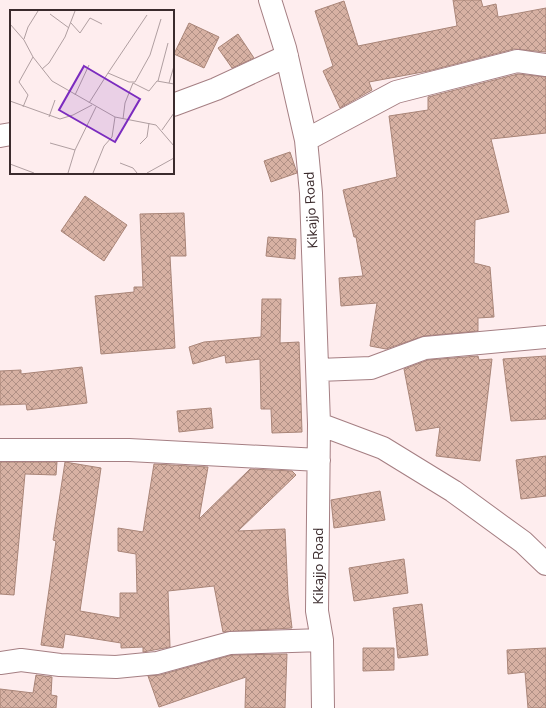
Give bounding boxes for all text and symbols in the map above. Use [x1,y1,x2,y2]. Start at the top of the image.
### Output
inset map [10,10,174,174]
street label: Kikajjo Road [300,171,322,249]
street label: Kikajjo Road [309,528,328,604]

